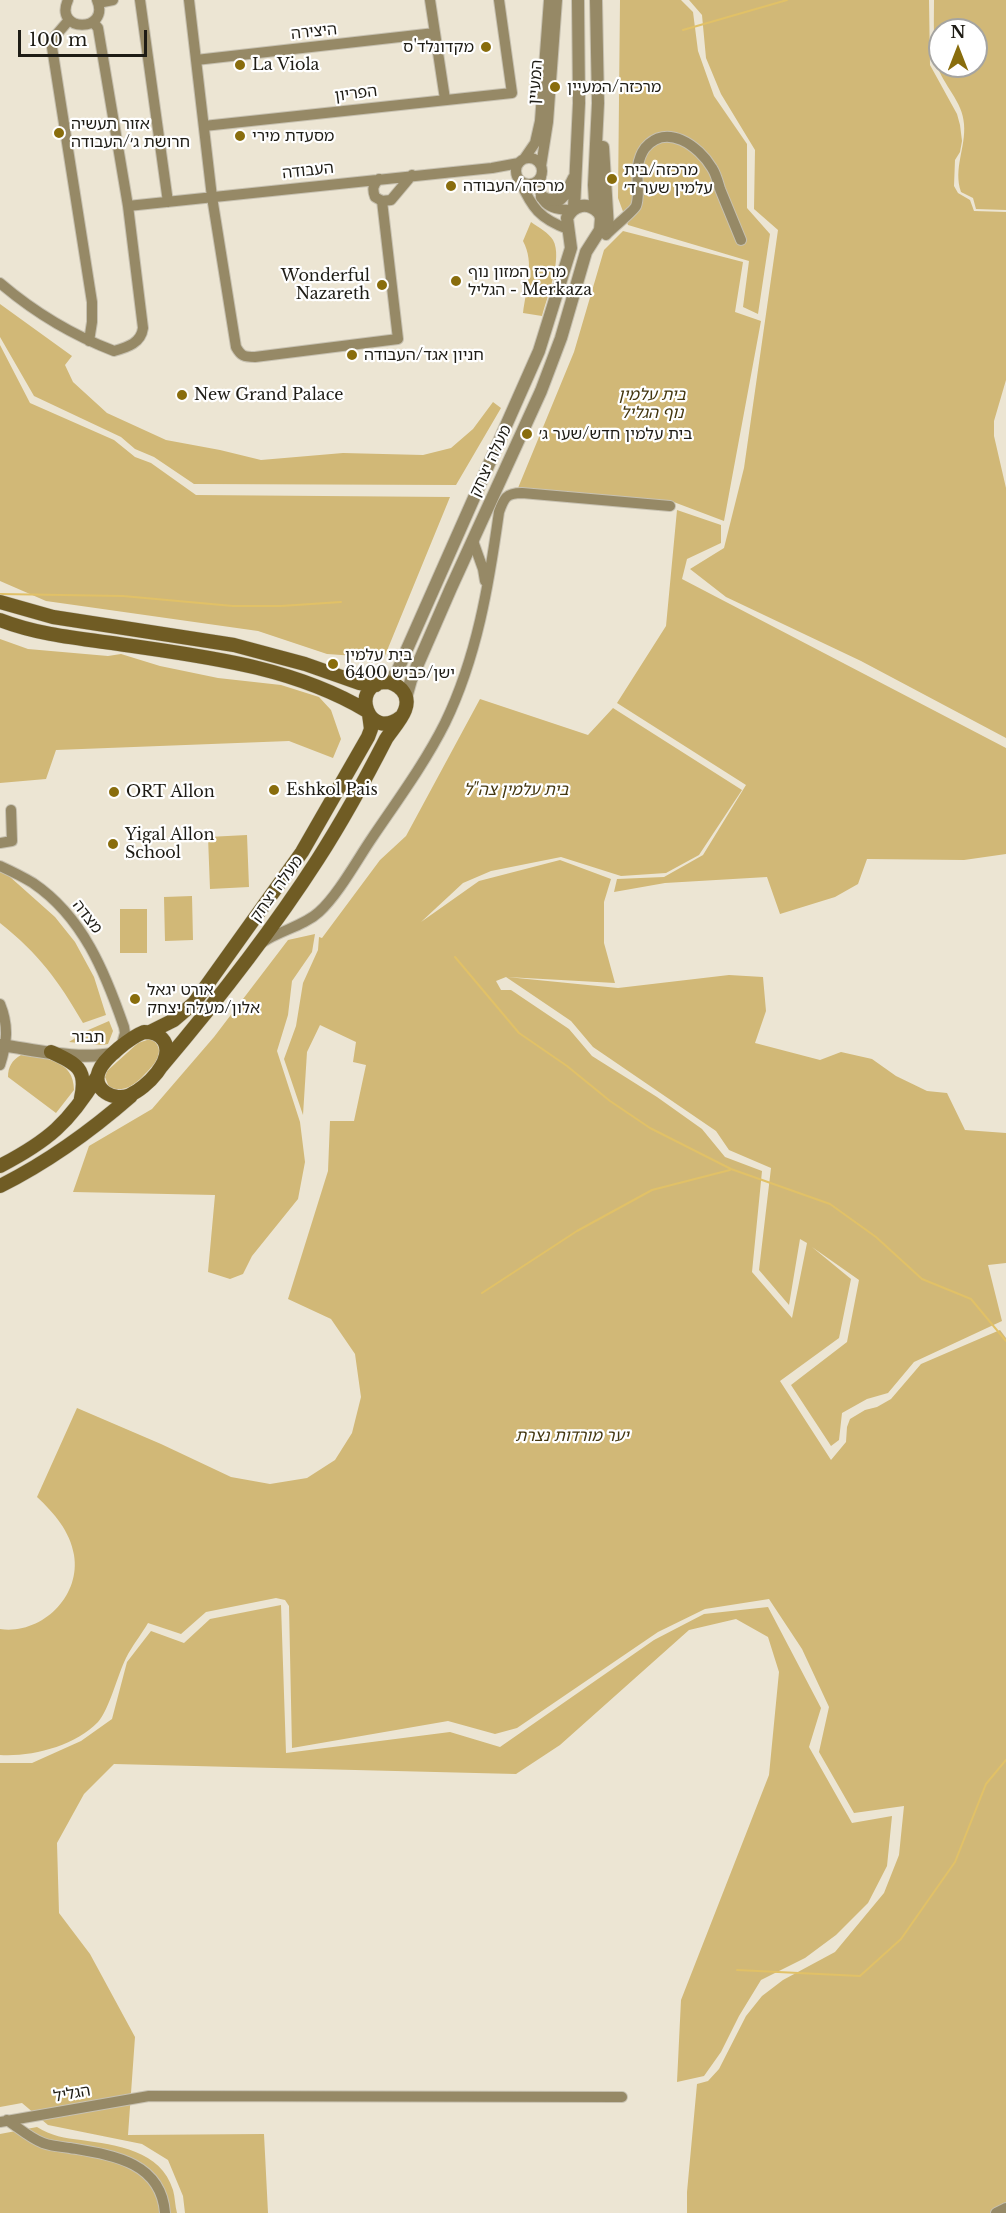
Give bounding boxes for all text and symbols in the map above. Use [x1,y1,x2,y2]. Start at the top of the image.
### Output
scale bar [21,18,150,56]
north arrow [928,18,988,78]
street label: היצירה [290,20,338,44]
text: N [950,22,966,42]
text: 100 m [29,29,87,51]
place label: מקדונלד'ס [403,37,474,57]
marker: מקדונלד'ס [479,40,493,54]
place label: La Viola [252,55,319,75]
marker: La Viola [233,58,247,72]
street label: המעיין [525,59,547,105]
place label: מרכזה/המעיין [567,77,661,97]
marker: מרכזה/המעיין [548,80,562,94]
street label: הפריון [334,82,378,106]
place label: אזור תעשיה חרושת ג׳/העבודה [71,114,190,152]
marker: אזור תעשיה חרושת ג׳/העבודה [52,126,66,140]
place label: מסעדת מירי [252,126,334,146]
marker: מסעדת מירי [233,129,247,143]
street label: העבודה [281,159,335,183]
place label: מרכזה/בית עלמין שער ד׳ [624,160,713,198]
marker: מרכזה/בית עלמין שער ד׳ [605,172,619,186]
place label: מרכזה/העבודה [463,176,564,196]
marker: מרכזה/העבודה [444,179,458,193]
place label: מרכז המזון נוף הגליל - Merkaza [468,262,592,300]
place label: Wonderful Nazareth [281,266,370,304]
marker: מרכז המזון נוף הגליל - Merkaza [449,274,463,288]
marker: Wonderful Nazareth [375,278,389,292]
place label: חניון אגד/העבודה [364,345,484,365]
marker: חניון אגד/העבודה [345,348,359,362]
place label: New Grand Palace [194,385,343,405]
park label: בית עלמין נוף הגליל [618,385,686,423]
marker: New Grand Palace [175,388,189,402]
street label: מעלה יצחק [466,422,516,500]
place label: בית עלמין חדש/שער ג׳ [539,424,692,444]
marker: בית עלמין חדש/שער ג׳ [520,427,534,441]
place label: בית עלמין ישן/כביש 6400 [345,645,455,683]
marker: בית עלמין ישן/כביש 6400 [326,657,340,671]
place label: Eshkol Pais [286,780,378,800]
park label: בית עלמין צה"ל [464,780,568,800]
place label: ORT Allon [126,782,215,802]
marker: Eshkol Pais [267,783,281,797]
marker: ORT Allon [107,785,121,799]
place label: Yigal Allon School [125,825,215,863]
marker: Yigal Allon School [106,837,120,851]
street label: מעלה יצחק [247,852,307,926]
street label: מצדה [68,896,106,938]
place label: אורט יגאל אלון/מעלה יצחק [147,980,260,1018]
marker: אורט יגאל אלון/מעלה יצחק [128,992,142,1006]
street label: תבור [71,1027,105,1047]
park label: יער מורדות נצרת [515,1426,629,1446]
street label: הגליל [52,2081,92,2107]

